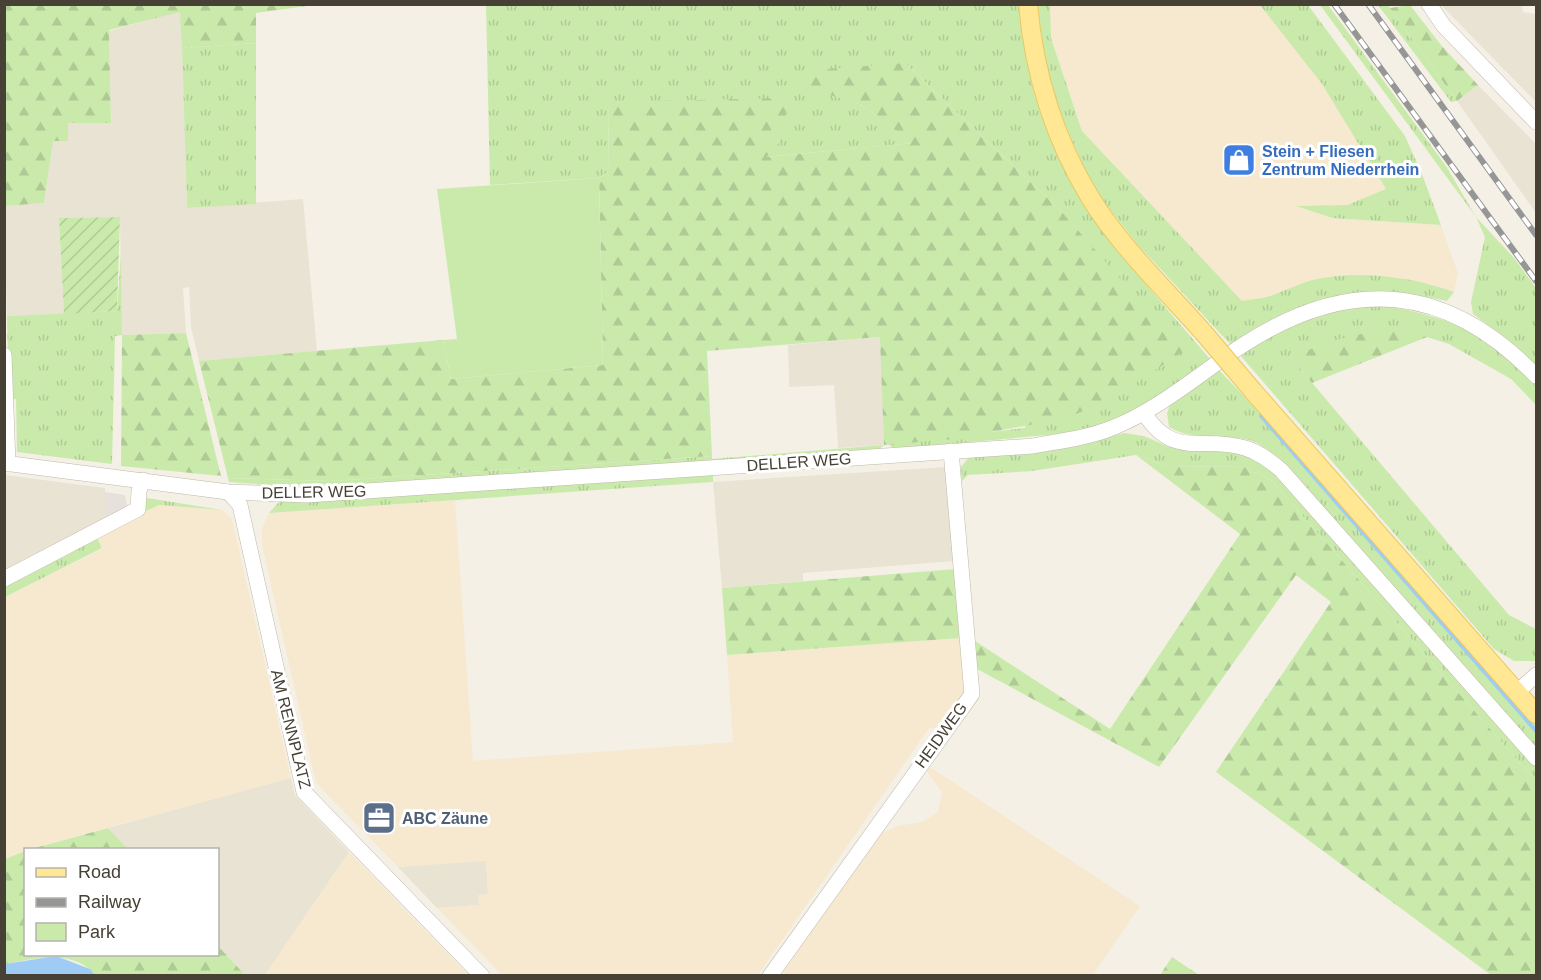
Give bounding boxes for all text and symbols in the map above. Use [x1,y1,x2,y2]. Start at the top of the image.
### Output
shop icon: Stein + Fliesen Zentrum Niederrhein [1221,142,1257,178]
place label: Stein + Fliesen Zentrum Niederrhein [1262,143,1419,178]
street label: DELLER WEG [746,450,852,474]
street label: DELLER WEG [261,483,367,501]
street label: AM RENNPLATZ [268,668,314,791]
street label: HEIDWEG [912,699,970,771]
office icon: ABC Zäune [361,800,397,836]
place label: ABC Zäune [402,810,488,827]
legend [24,848,219,956]
text: Road [78,862,121,882]
text: Railway [78,892,141,912]
text: Park [78,922,116,942]

